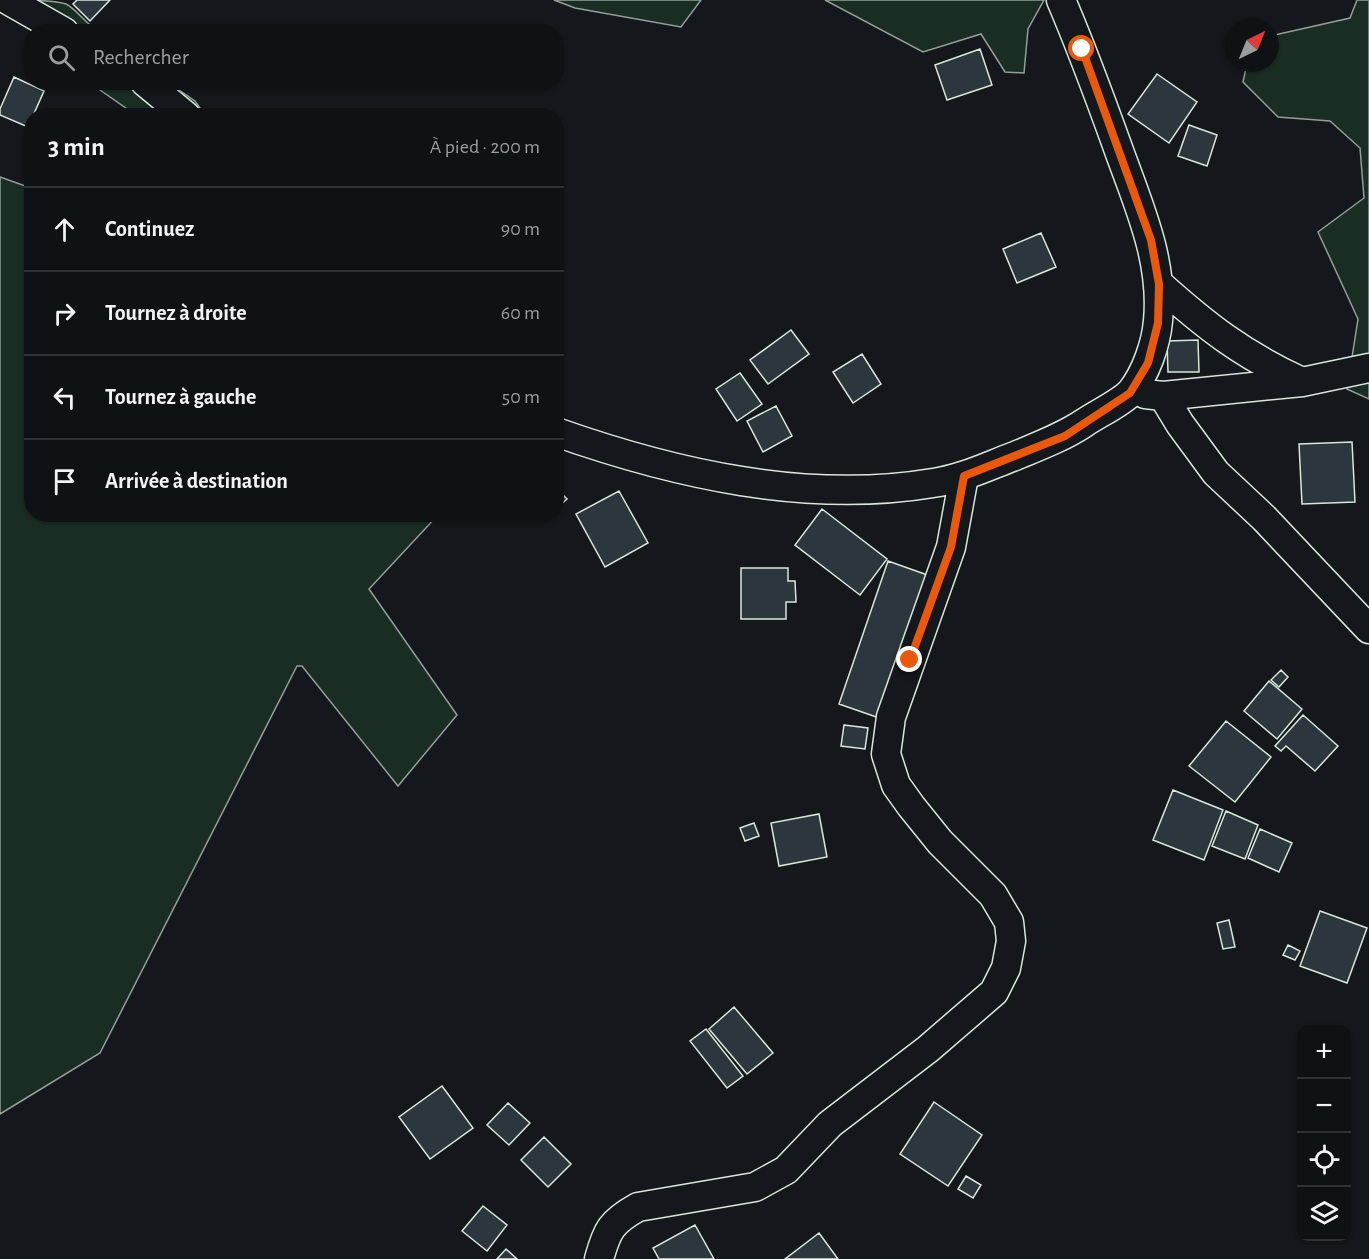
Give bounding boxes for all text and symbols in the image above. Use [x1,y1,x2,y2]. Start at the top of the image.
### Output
north arrow [1225,18,1279,72]
search box [24,24,564,90]
route start [1068,35,1094,61]
icon: search [45,41,78,74]
text: Rechercher [93,46,189,68]
text: 3 min [48,134,105,160]
text: À pied · 200 m [430,137,540,157]
icon: ahead [48,213,81,246]
text: Continuez [105,218,194,240]
text: 90 m [501,219,540,239]
icon: right [48,297,81,330]
text: Tournez à droite [105,302,247,324]
text: 60 m [501,303,540,323]
icon: left [48,381,81,414]
text: Tournez à gauche [105,386,256,408]
text: 50 m [502,387,540,407]
icon: arrive [48,465,81,498]
text: Arrivée à destination [105,470,288,492]
route end [896,646,922,672]
map controls [1297,1025,1351,1241]
button: + [1297,1025,1351,1079]
button: − [1297,1079,1351,1133]
button: locate [1297,1133,1351,1187]
button: layers [1297,1187,1351,1241]

